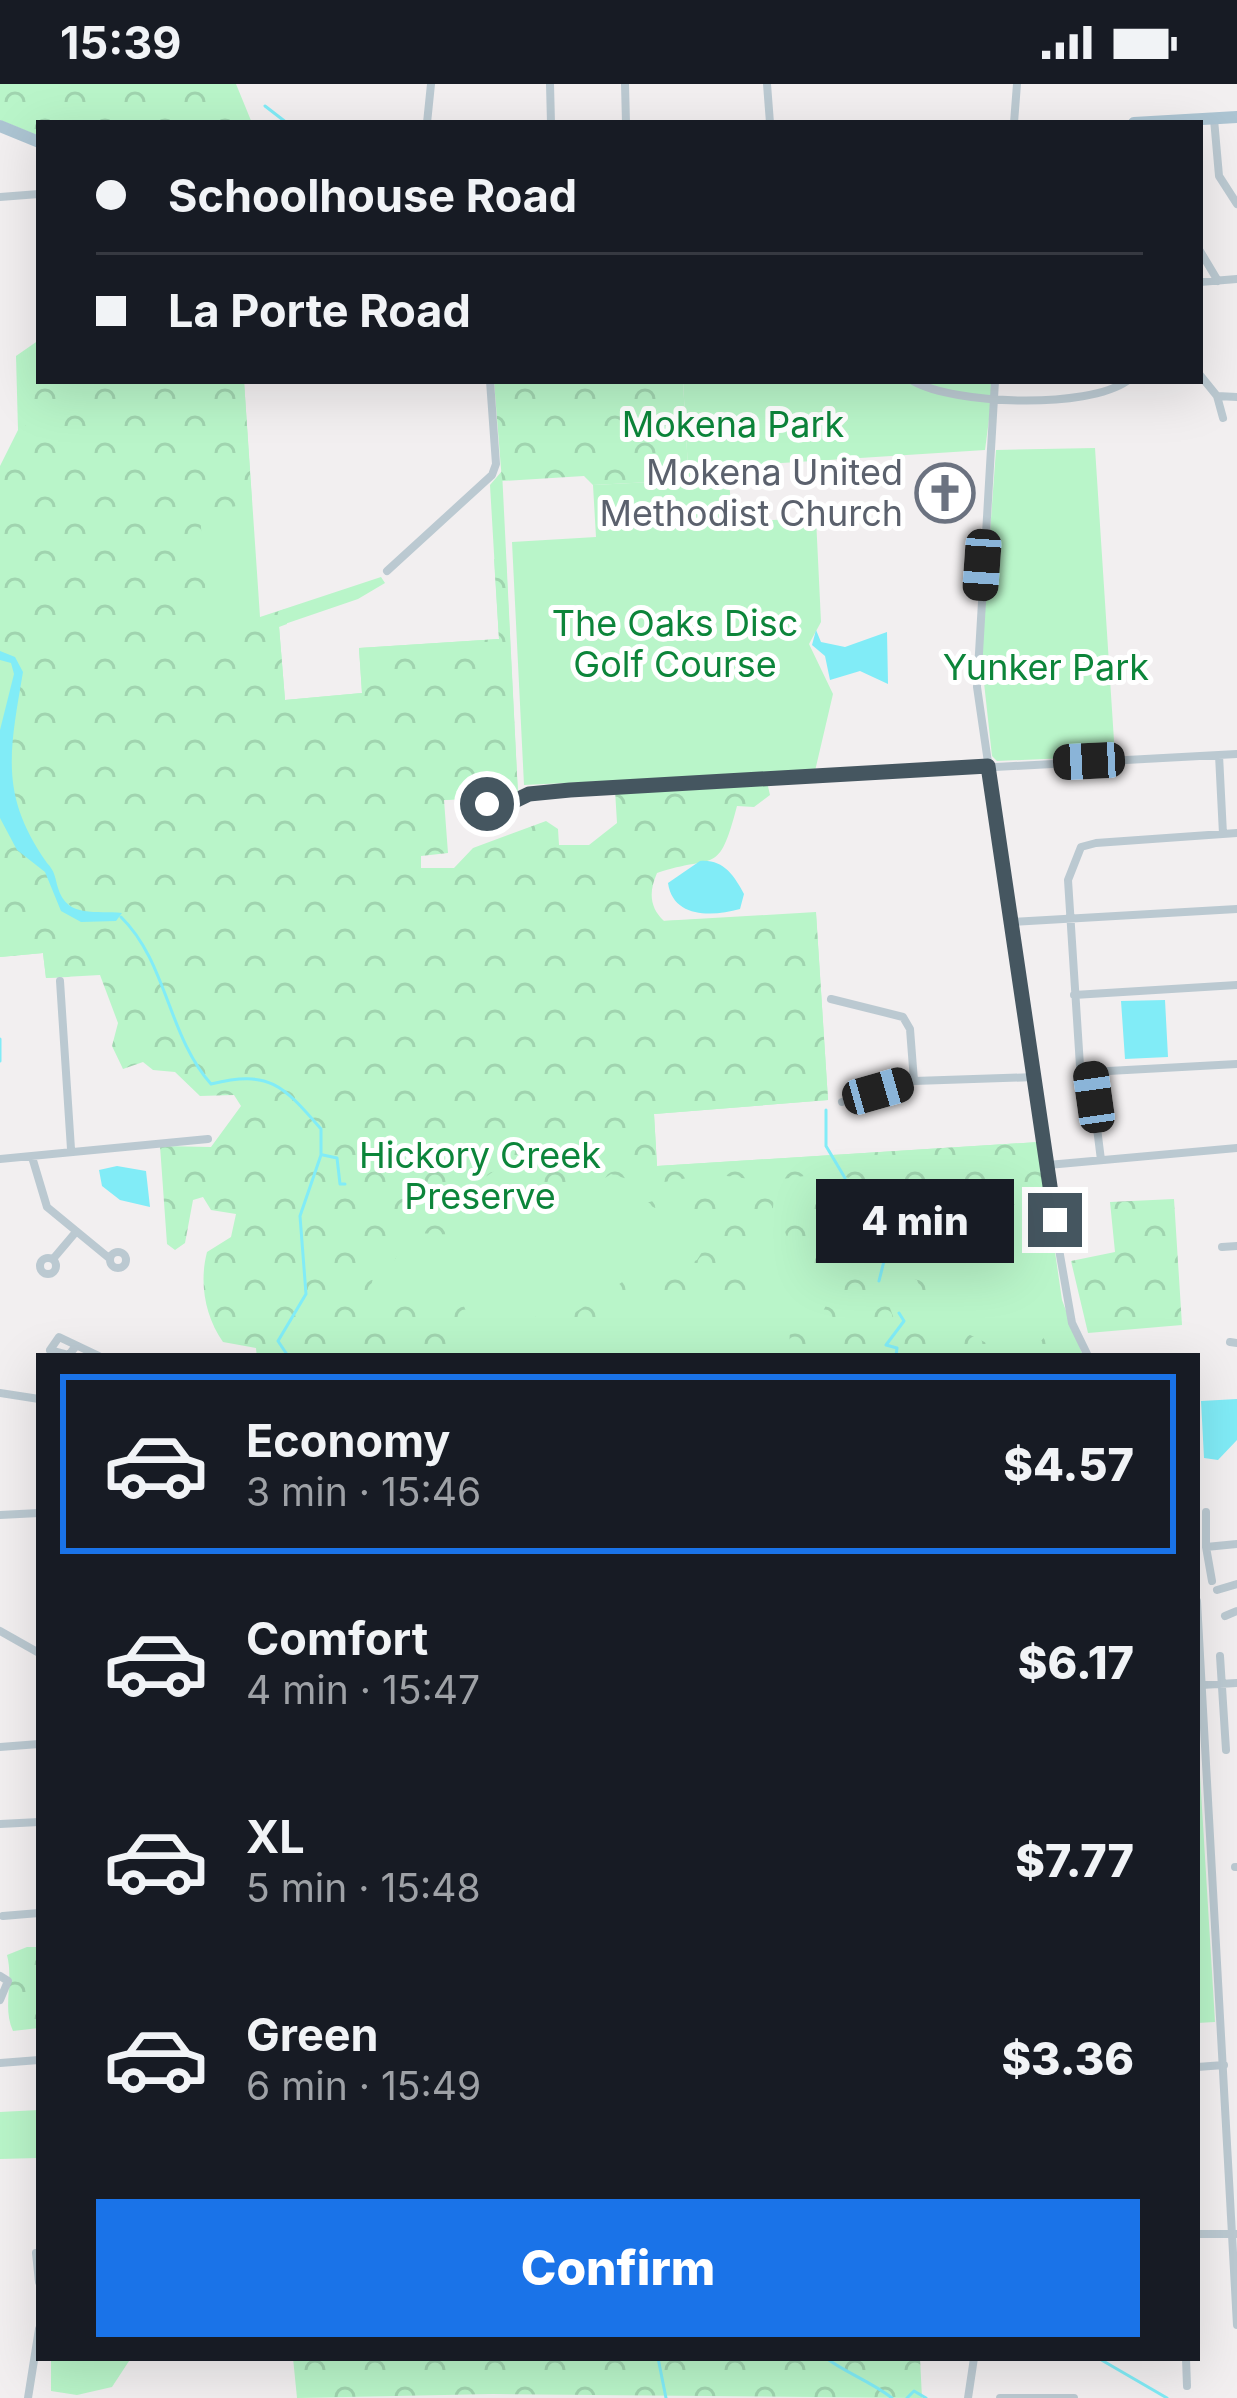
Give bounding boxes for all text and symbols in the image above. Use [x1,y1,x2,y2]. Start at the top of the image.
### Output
text: 15:39 [60,15,181,70]
text: Schoolhouse Road [168,168,577,223]
text: La Porte Road [168,283,471,338]
park label: Mokena Park [622,402,845,446]
place label: Mokena United Methodist Church [599,450,903,535]
church icon: Mokena United Methodist Church [914,462,976,524]
car [962,528,1002,602]
park label: The Oaks Disc Golf Course [552,601,798,686]
park label: Yunker Park [943,645,1149,689]
car [1052,741,1126,781]
route start [460,777,514,831]
car [1071,1059,1117,1135]
car [838,1064,918,1118]
park label: Hickory Creek Preserve [359,1133,601,1218]
callout: 4 min [815,1178,1013,1262]
route end [1028,1193,1082,1247]
text: 4 min [861,1197,969,1244]
icon: car [102,1410,210,1518]
text: Economy [246,1413,450,1468]
text: $4.57 [1003,1437,1134,1492]
text: 3 min · 15:46 [246,1468,481,1515]
icon: car [102,1608,210,1716]
text: Comfort [246,1611,428,1666]
text: $6.17 [1018,1635,1134,1690]
text: 4 min · 15:47 [246,1666,480,1713]
icon: car [102,1806,210,1914]
text: XL [246,1809,305,1864]
text: $7.77 [1015,1833,1134,1888]
text: 5 min · 15:48 [246,1864,481,1911]
icon: car [102,2004,210,2112]
text: Green [246,2007,379,2062]
text: $3.36 [1001,2031,1134,2086]
text: 6 min · 15:49 [246,2062,481,2109]
button: Confirm [96,2199,1140,2337]

